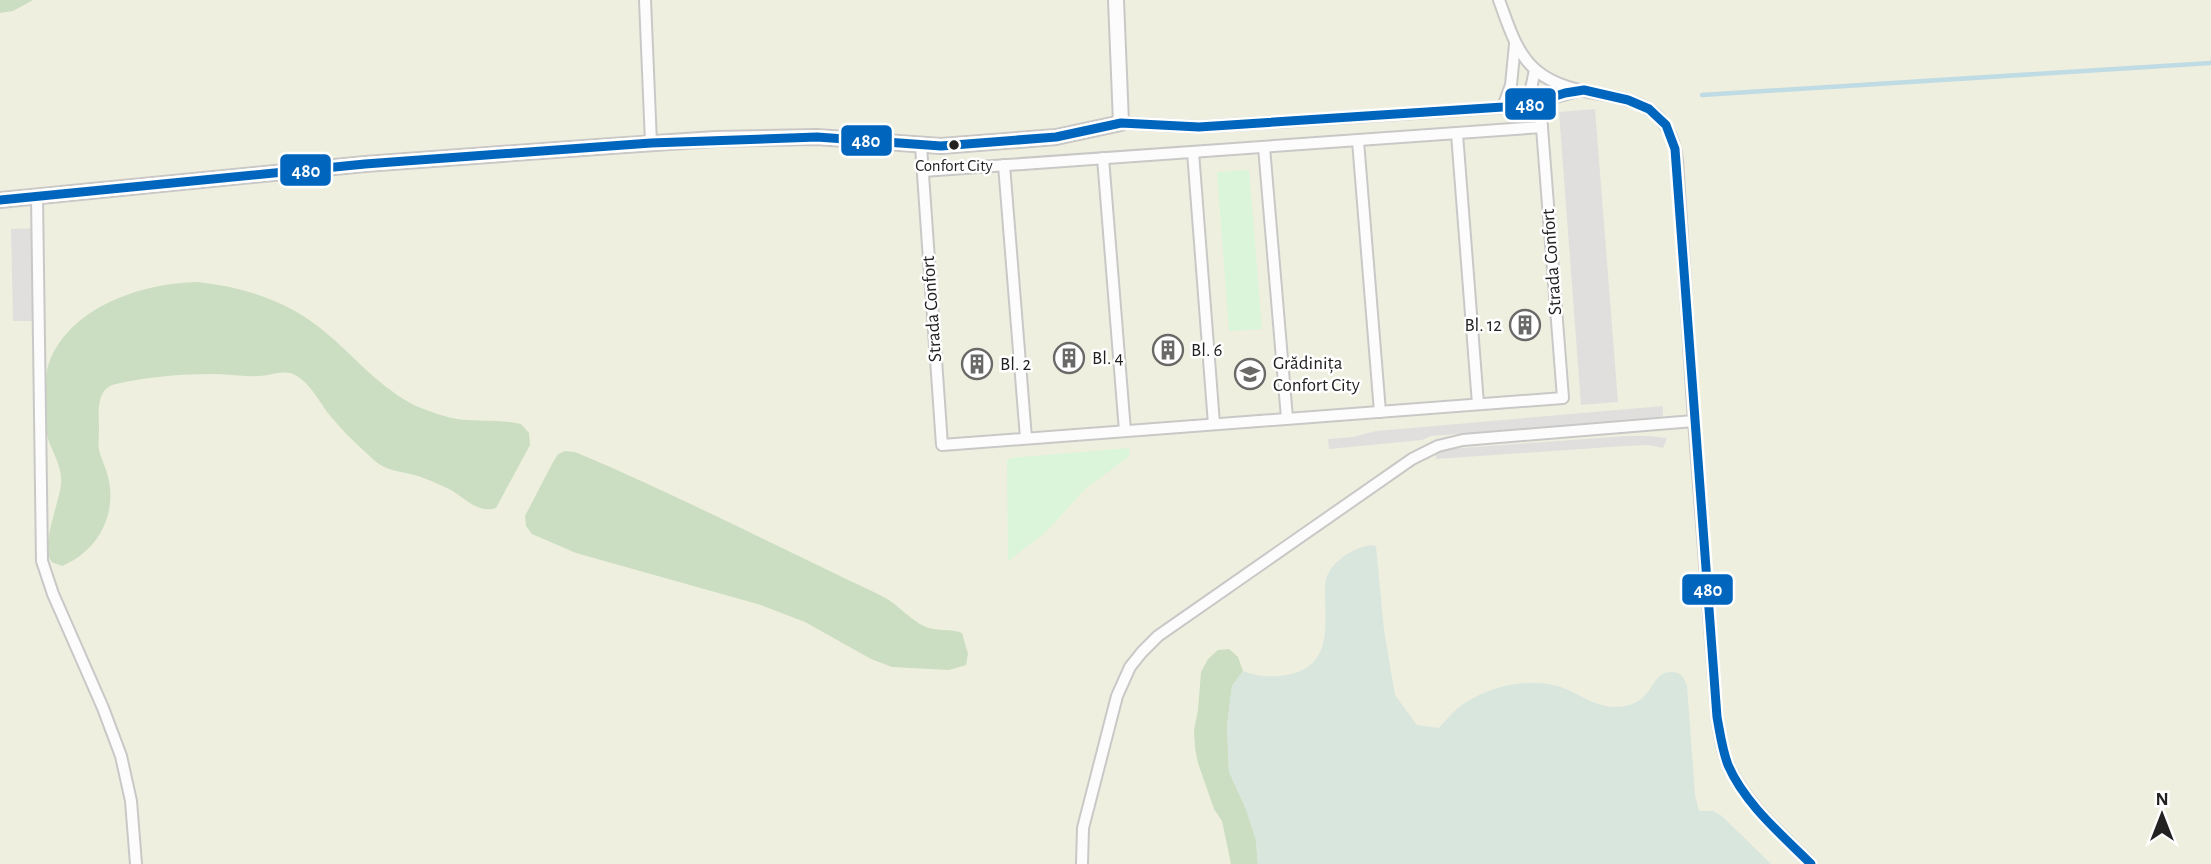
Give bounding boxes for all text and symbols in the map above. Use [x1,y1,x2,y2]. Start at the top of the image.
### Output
line badge: 480 [1504,87,1557,121]
text: 480 [1516,96,1545,115]
line badge: 480 [840,124,893,157]
text: 480 [852,132,881,151]
marker: Confort City [947,138,961,152]
line badge: 480 [279,153,332,187]
place label: Confort City [915,157,994,175]
text: 480 [292,162,321,181]
street label: Strada Confort [1539,208,1565,316]
street label: Strada Confort [919,255,945,363]
building icon: Bl. 12 [1508,308,1542,342]
place label: Bl. 12 [1464,316,1502,335]
building icon: Bl. 6 [1151,333,1185,367]
building icon: Bl. 4 [1052,341,1086,375]
place label: Bl. 6 [1191,341,1222,360]
building icon: Bl. 2 [960,347,994,381]
place label: Bl. 4 [1092,349,1124,368]
place label: Grădinița Confort City [1273,354,1360,395]
place label: Bl. 2 [1000,355,1031,374]
school or university icon: Grădinița Confort City [1233,357,1267,391]
line badge: 480 [1681,573,1734,606]
text: 480 [1694,581,1723,600]
north arrow [2127,780,2197,850]
text: N [2155,790,2169,809]

